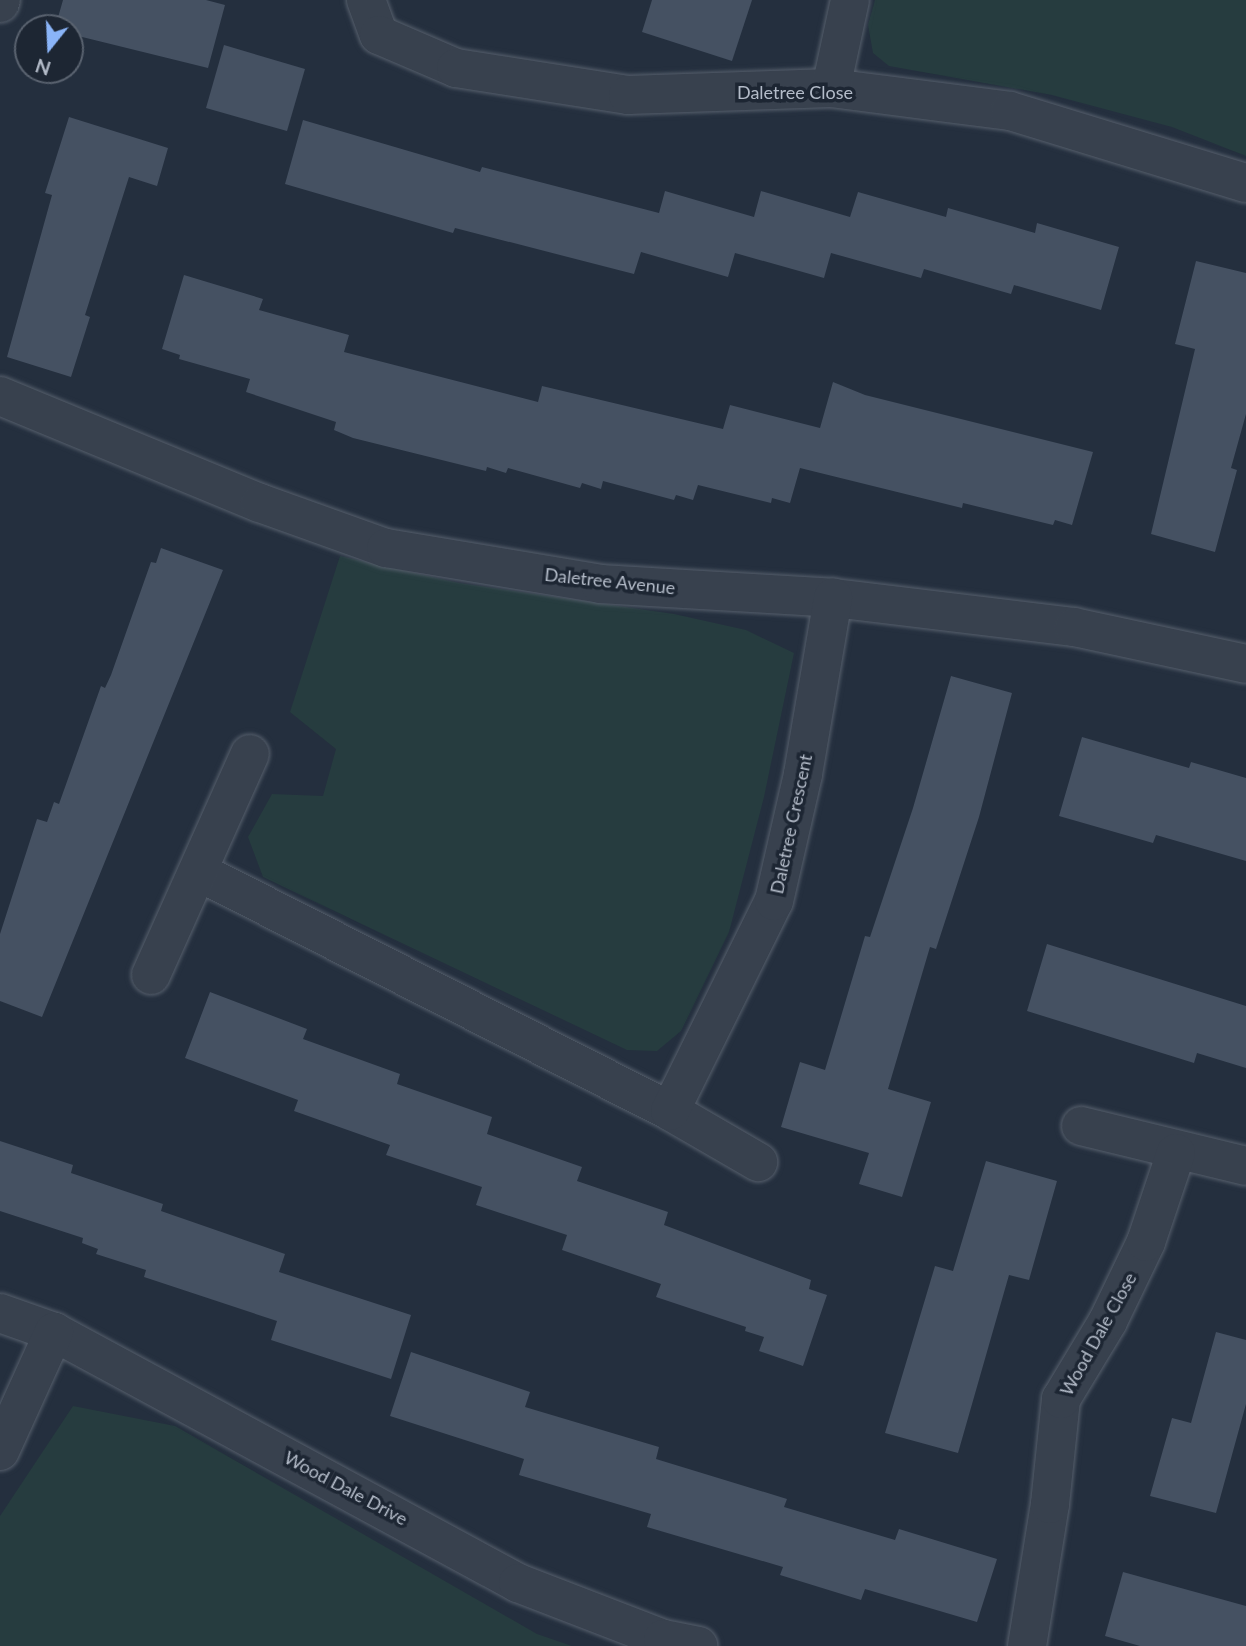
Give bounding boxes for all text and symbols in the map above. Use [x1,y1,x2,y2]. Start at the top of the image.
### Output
north arrow [14,14,84,84]
text: N [32,54,53,81]
street label: Daletree Close [737,81,853,103]
street label: Daletree Avenue [543,563,677,599]
street label: Daletree Crescent [766,752,816,896]
street label: Wood Dale Close [1055,1269,1141,1399]
street label: Wood Dale Drive [281,1446,411,1530]

